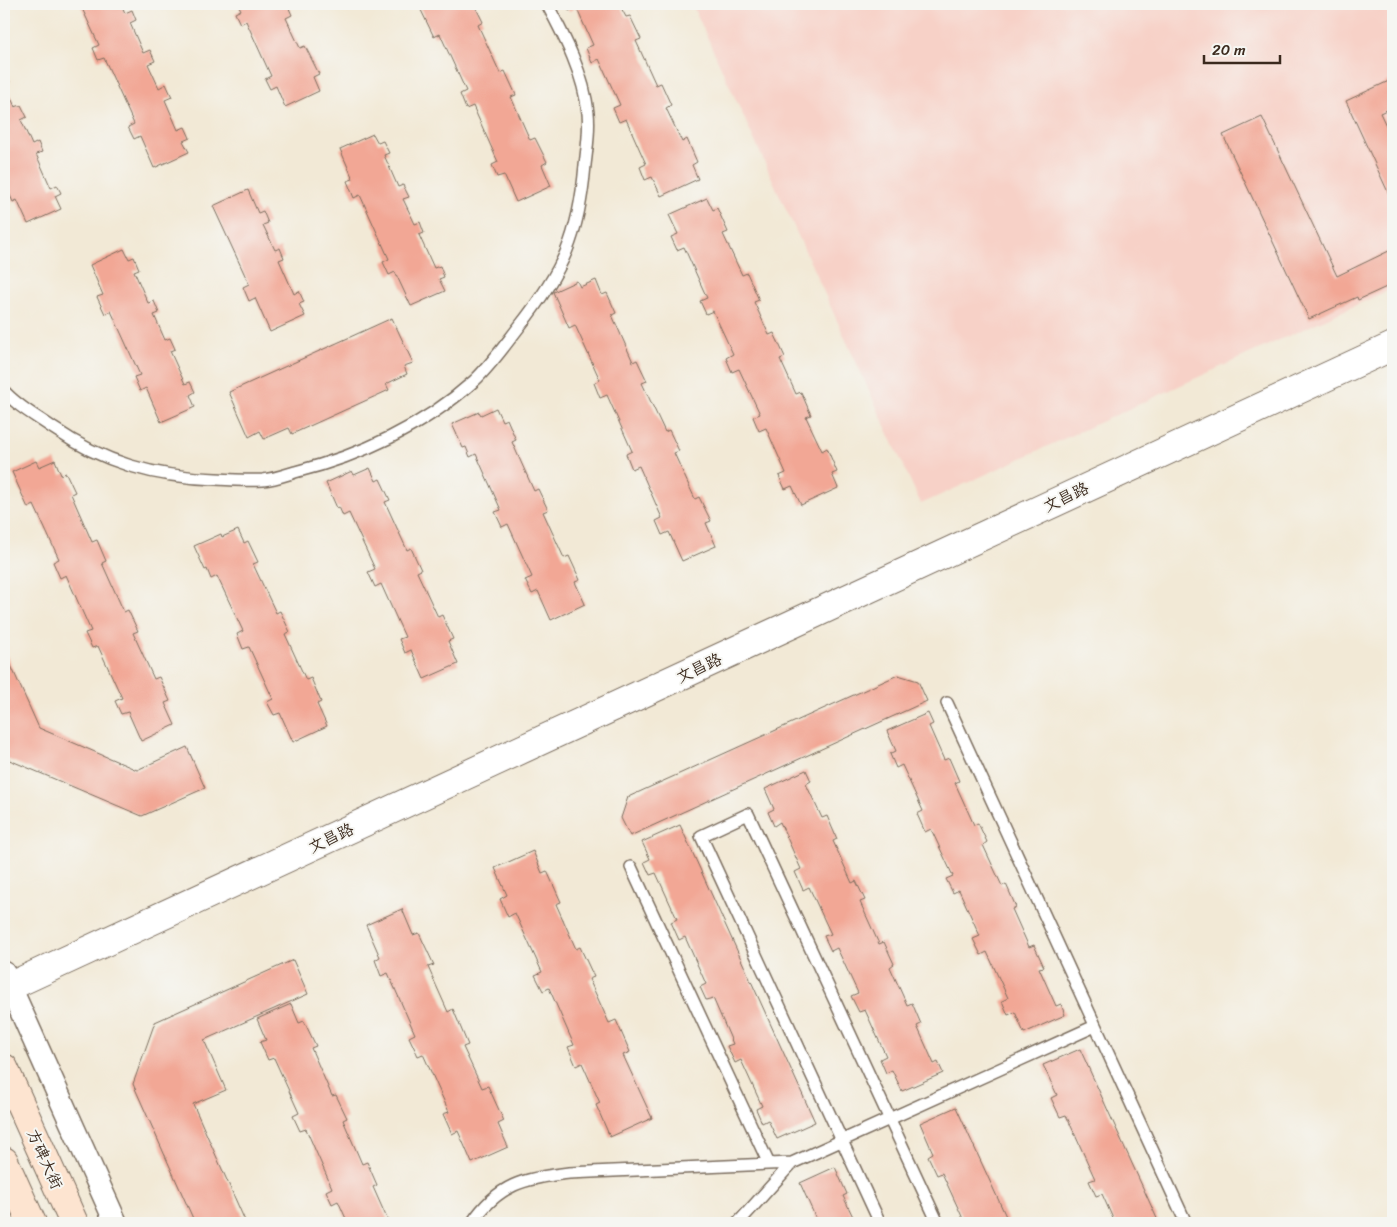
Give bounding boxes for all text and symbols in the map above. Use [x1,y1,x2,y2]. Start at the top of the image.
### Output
scale bar [1204,32,1281,64]
text: 20 m [1212,37,1246,63]
street label: 文昌路 [1038,474,1094,520]
street label: 文昌路 [671,645,727,691]
street label: 文昌路 [303,815,359,861]
street label: 方碑大街 [19,1124,71,1194]

